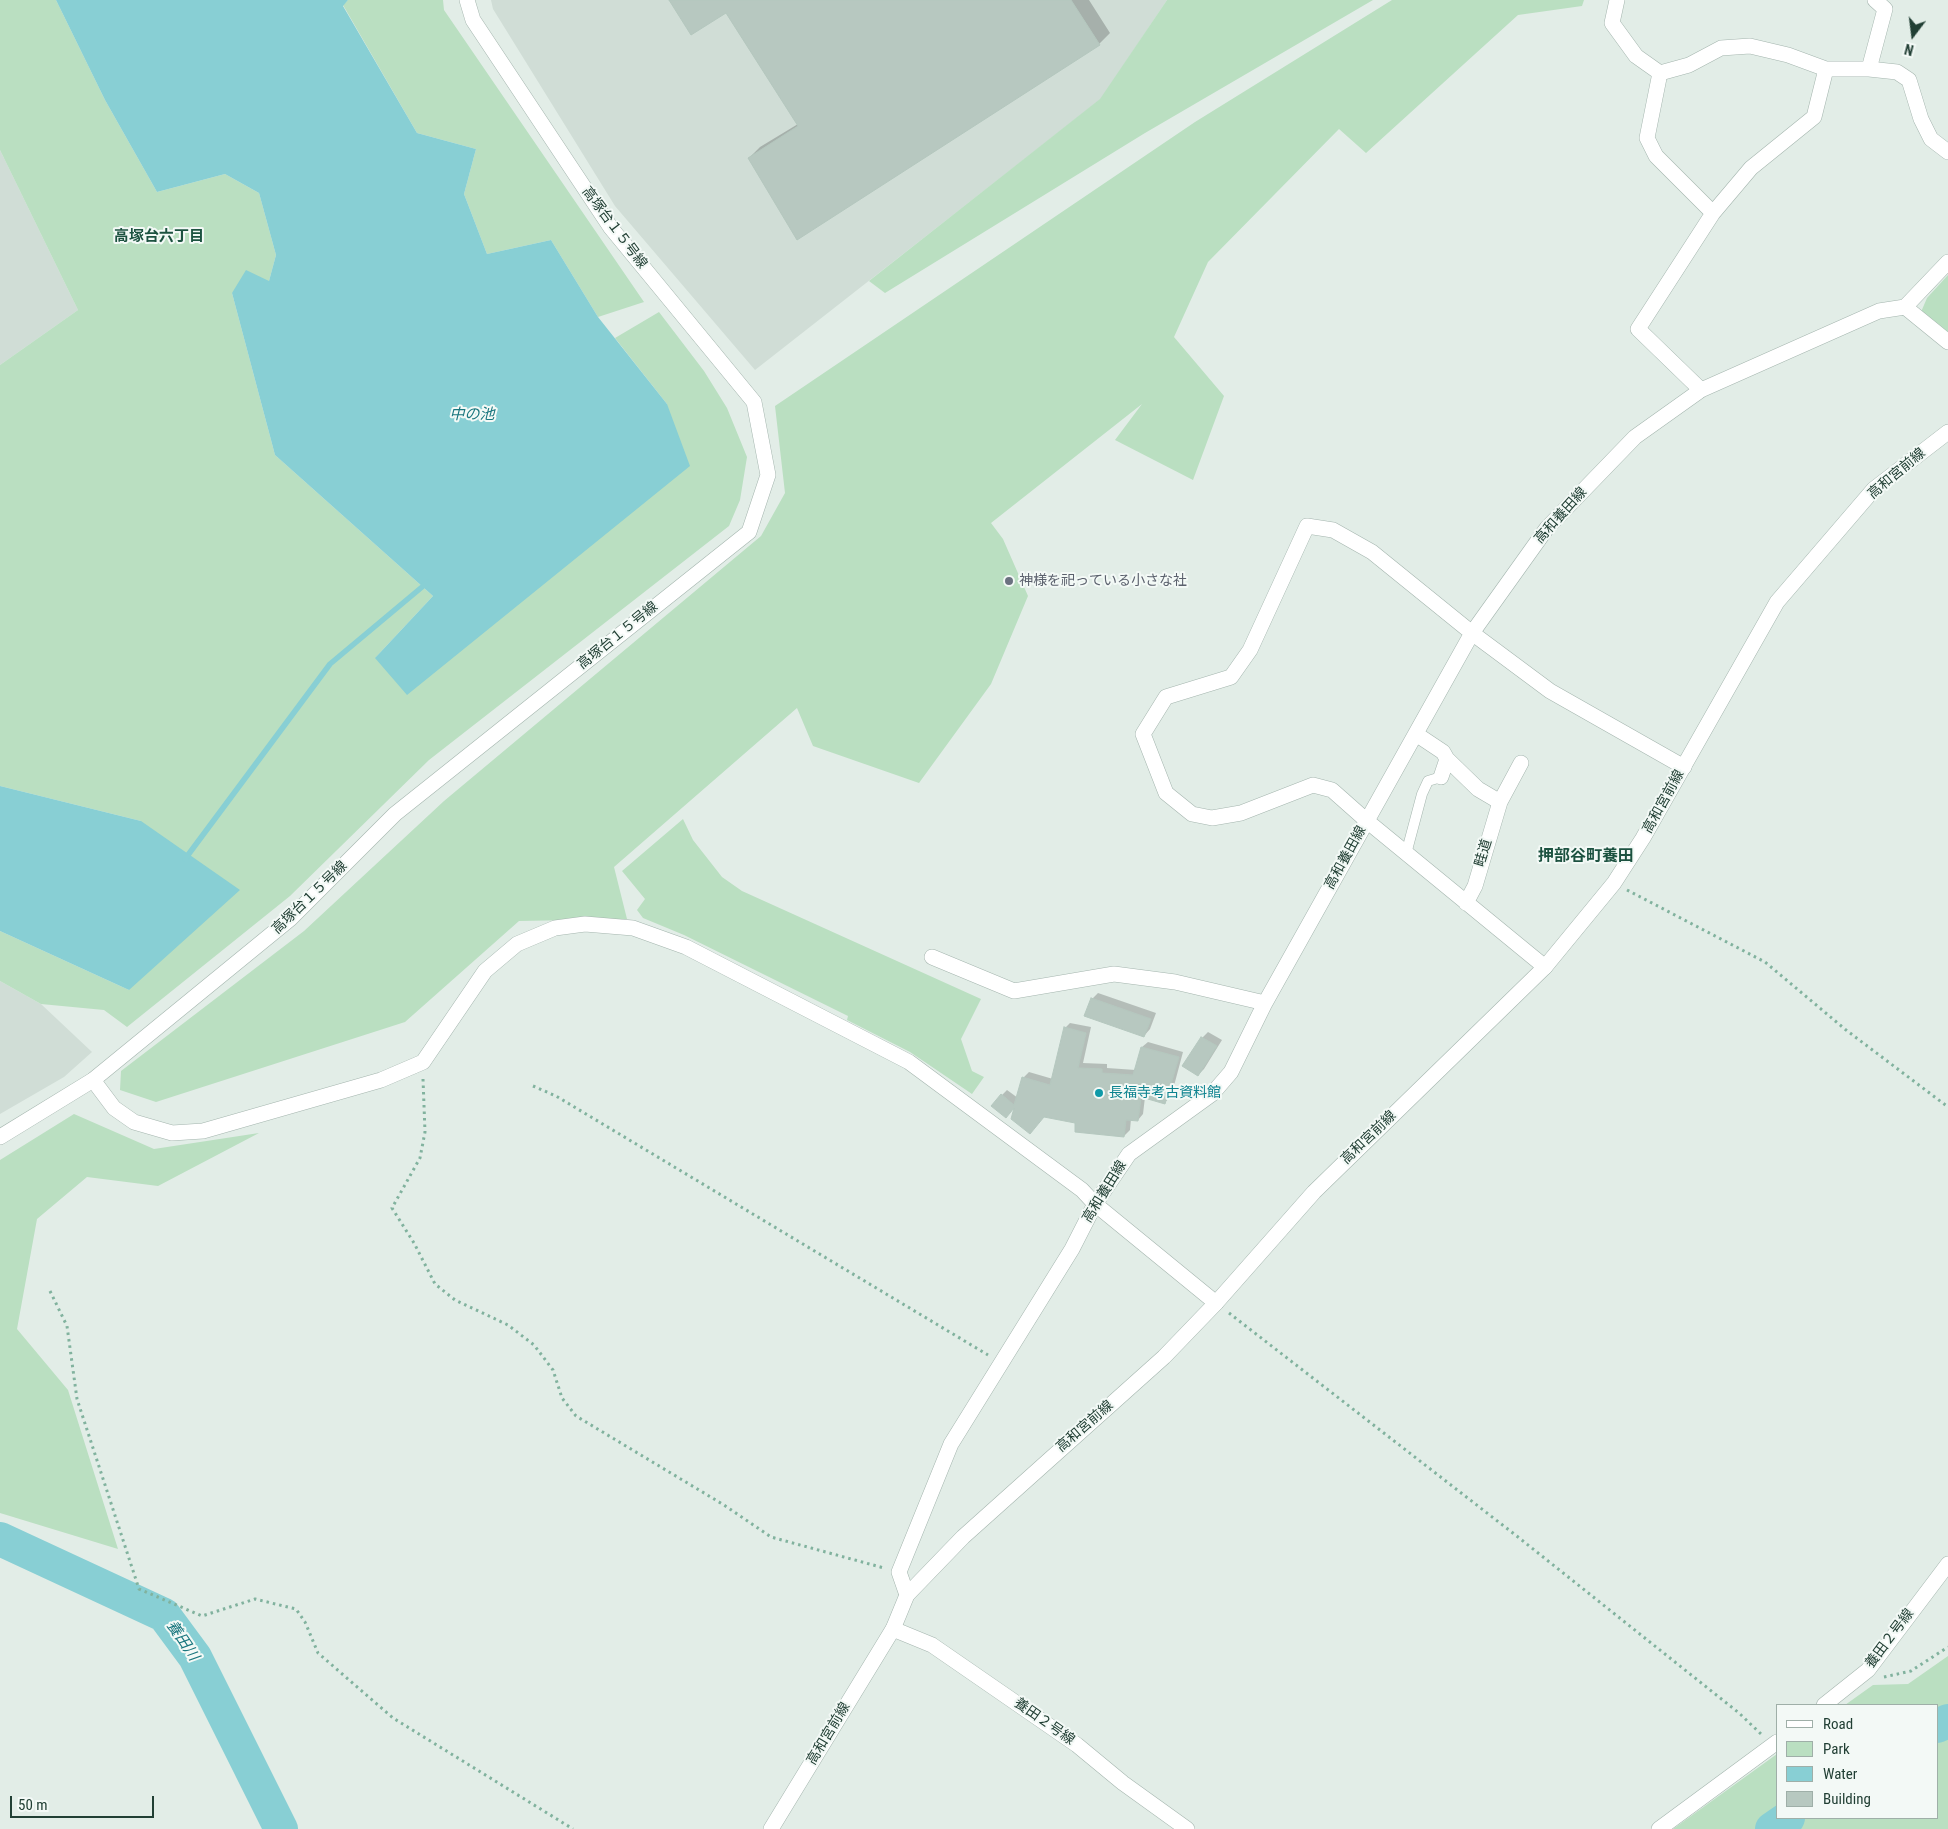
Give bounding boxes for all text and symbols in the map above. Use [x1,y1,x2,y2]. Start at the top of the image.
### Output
north arrow [1888,10,1938,60]
text: N [1903,41,1915,58]
street label: 高塚台１５号線 [578,184,650,272]
district label: 高塚台六丁目 [114,228,204,246]
water label: 中の池 [450,406,494,424]
street label: 高和宮前線 [1865,445,1929,503]
street label: 高和養田線 [1531,484,1591,548]
place label: 神様を祀っている小さな社 [1019,573,1187,589]
marker: 神様を祀っている小さな社 [1003,575,1015,587]
street label: 高塚台１５号線 [575,599,661,673]
street label: 高和宮前線 [1640,767,1688,837]
street label: 高和養田線 [1322,823,1370,893]
street label: 畦道 [1472,837,1496,869]
district label: 押部谷町養田 [1538,847,1634,867]
street label: 高塚台１５号線 [269,858,351,938]
place label: 長福寺考古資料館 [1109,1085,1221,1101]
marker: 長福寺考古資料館 [1093,1087,1105,1099]
street label: 高和宮前線 [1338,1108,1400,1168]
street label: 高和養田線 [1079,1158,1131,1226]
street label: 高和宮前線 [1053,1398,1117,1456]
street label: 養田２号線 [1862,1606,1918,1672]
water label: 養田川 [162,1617,202,1665]
street label: 養田２号線 [1011,1695,1077,1749]
street label: 高和宮前線 [804,1700,854,1768]
legend [1776,1704,1938,1819]
text: Road [1823,1715,1853,1733]
text: Park [1823,1740,1850,1758]
text: Water [1823,1765,1857,1783]
scale bar [12,1786,156,1818]
text: Building [1823,1790,1871,1808]
text: 50 m [18,1796,48,1814]

